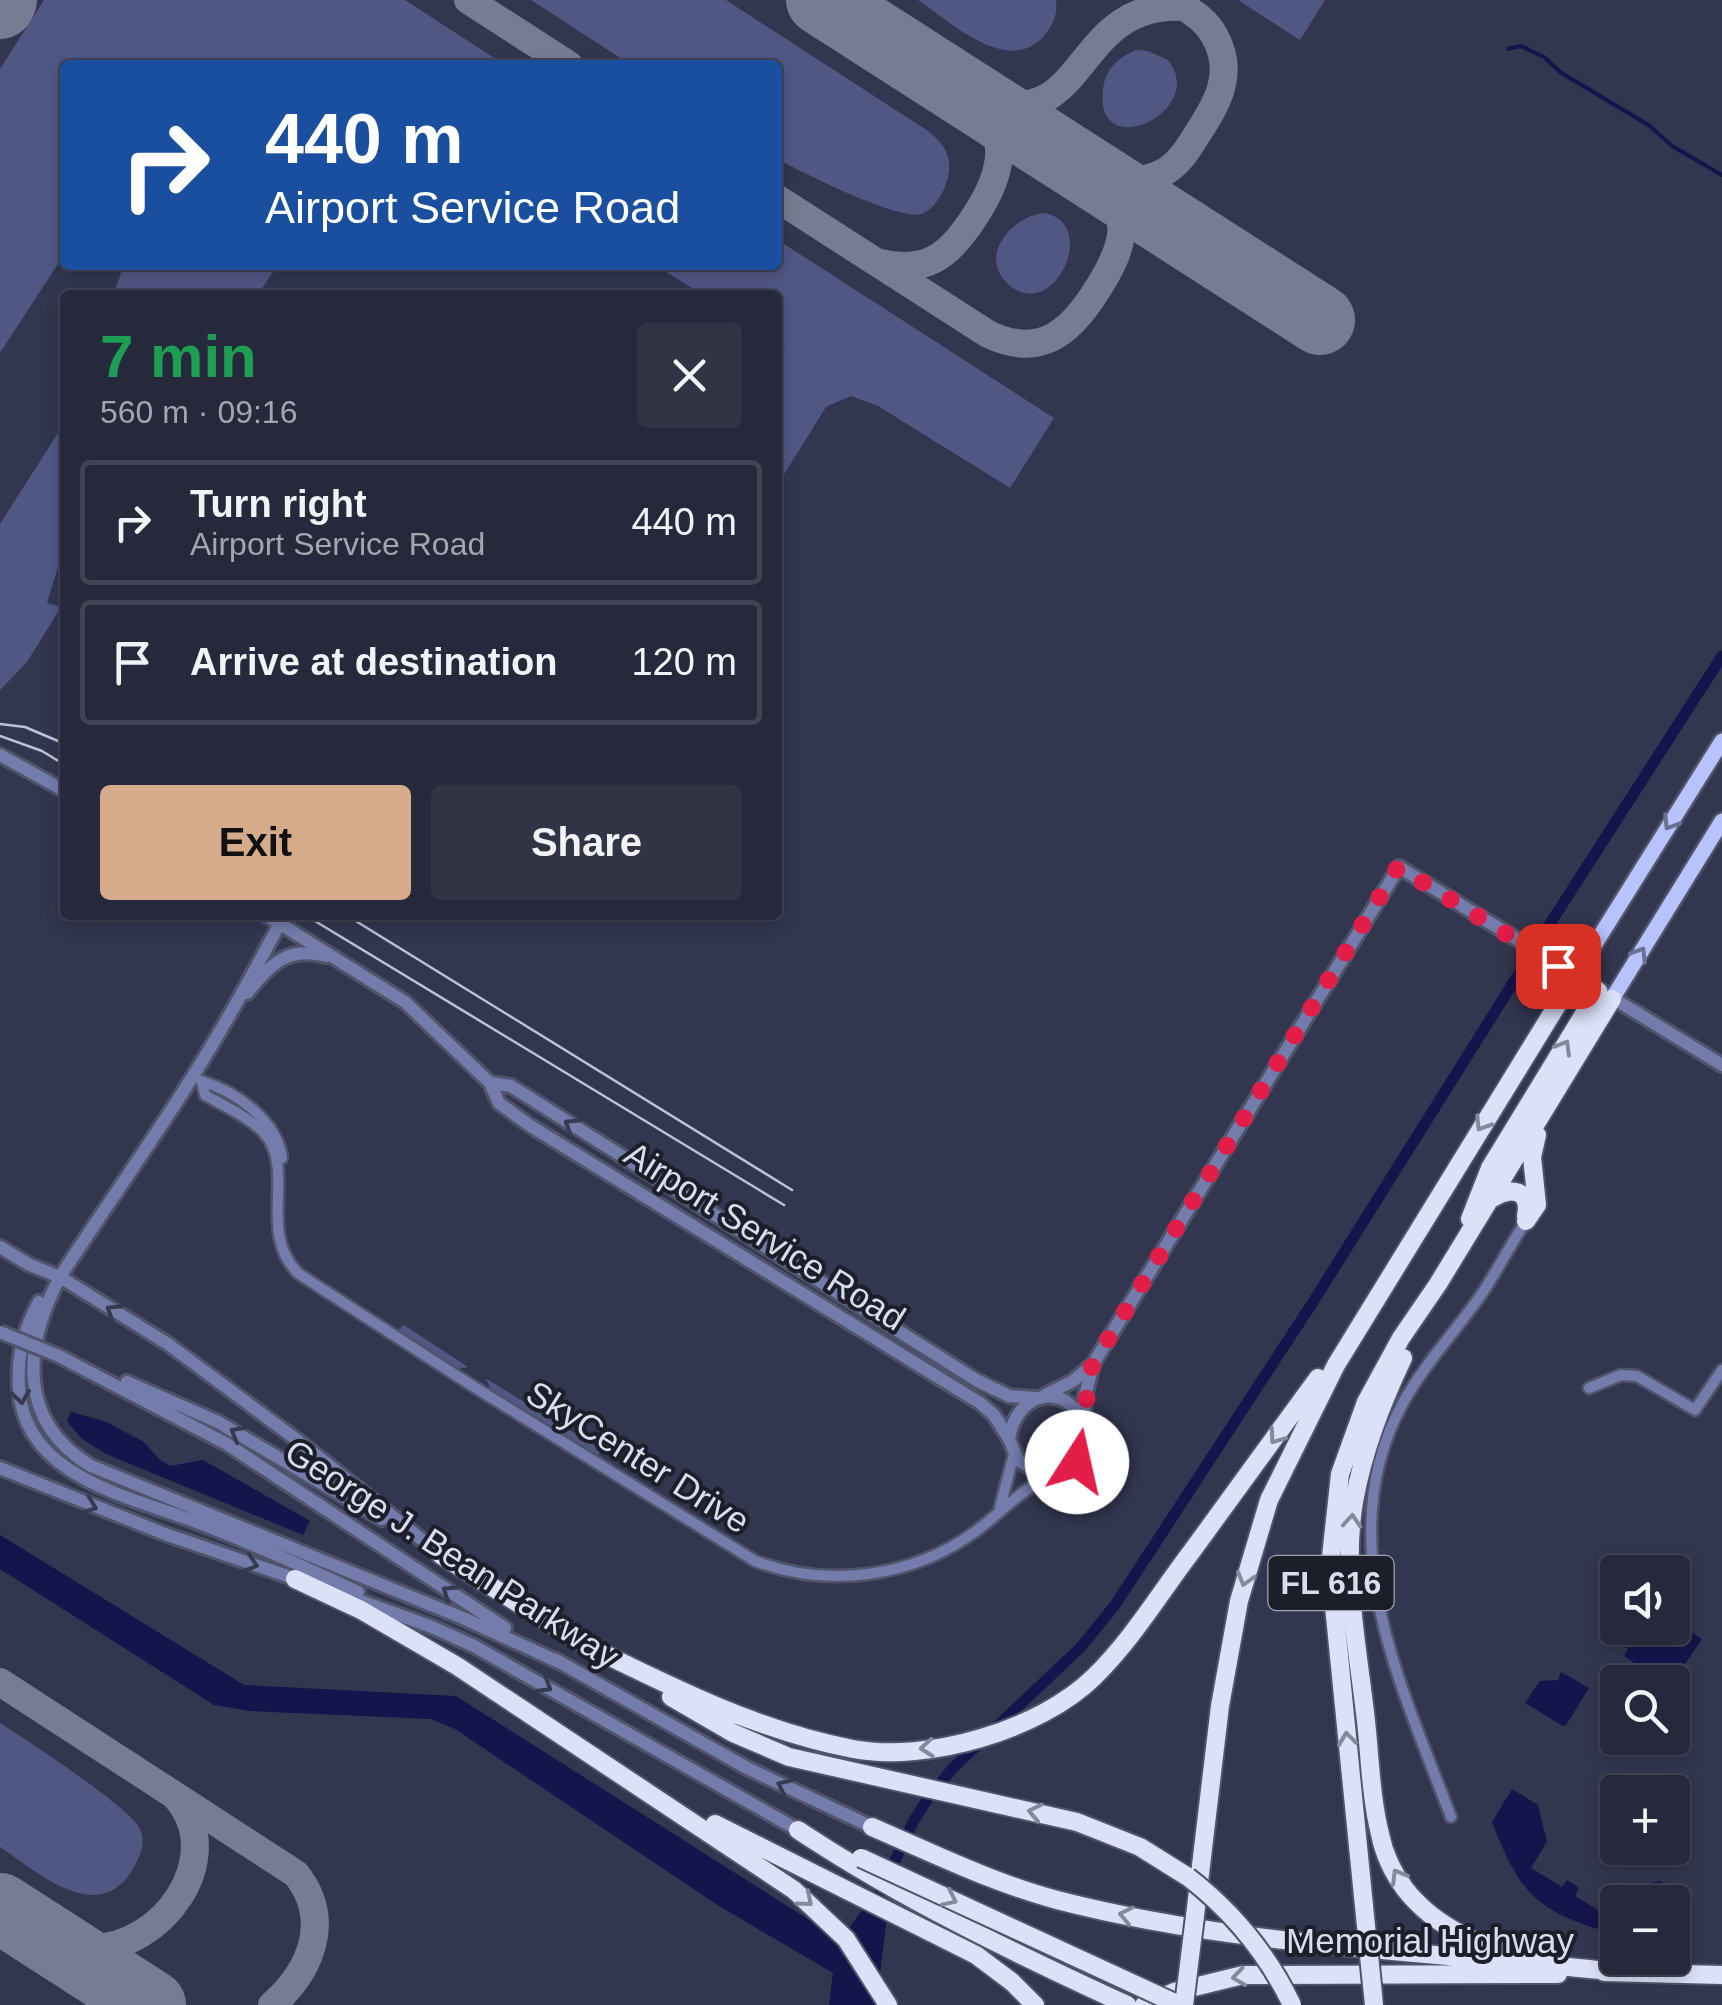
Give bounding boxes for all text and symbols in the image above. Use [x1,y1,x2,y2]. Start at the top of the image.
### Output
icon: right [100,100,230,230]
text: 440 m [265,100,463,178]
text: Airport Service Road [265,182,680,233]
text: 7 min [100,323,257,390]
button: close [637,323,742,428]
text: 560 m · 09:16 [100,394,297,430]
text: Turn right [190,483,367,525]
icon: right [105,495,160,550]
text: 440 m [631,501,737,543]
text: Airport Service Road [190,526,485,562]
icon: arrive [105,635,160,690]
text: Arrive at destination [190,641,557,683]
text: 120 m [631,641,737,683]
button: Exit [100,785,411,900]
button: Share [431,785,742,900]
one-way arrow [1664,813,1683,831]
pin [1516,924,1601,1009]
icon: arrive [1531,939,1586,994]
one-way arrow [1627,947,1646,965]
one-way arrow [1552,1040,1571,1058]
one-way arrow [1476,1113,1495,1131]
one-way arrow [564,1118,582,1137]
street label: Airport Service Road [618,1133,913,1338]
one-way arrow [106,1304,124,1323]
street label: SkyCenter Drive [520,1373,757,1541]
one-way arrow [10,1389,31,1405]
position arrow [1025,1410,1129,1514]
one-way arrow [230,1425,248,1445]
one-way arrow [1270,1426,1288,1444]
street label: George J. Bean Parkway [278,1431,626,1676]
one-way arrow [81,1495,98,1515]
one-way arrow [1341,1513,1363,1529]
one-way arrow [241,1552,258,1572]
map controls [1600,1555,1690,1975]
button: sound [1600,1555,1690,1645]
road number: FL 616 [1268,1556,1394,1610]
one-way arrow [1236,1570,1257,1587]
one-way arrow [442,1586,461,1604]
button: search [1600,1665,1690,1755]
one-way arrow [534,1674,552,1693]
one-way arrow [1337,1731,1358,1747]
one-way arrow [919,1736,935,1758]
button: + [1600,1775,1690,1865]
one-way arrow [776,1778,794,1798]
one-way arrow [1027,1803,1044,1824]
one-way arrow [1390,1869,1410,1887]
button: − [1600,1885,1690,1975]
one-way arrow [940,1886,958,1906]
one-way arrow [795,1889,813,1907]
one-way arrow [1118,1905,1135,1926]
street label: Memorial Highway [1286,1921,1574,1960]
one-way arrow [1230,1966,1247,1987]

